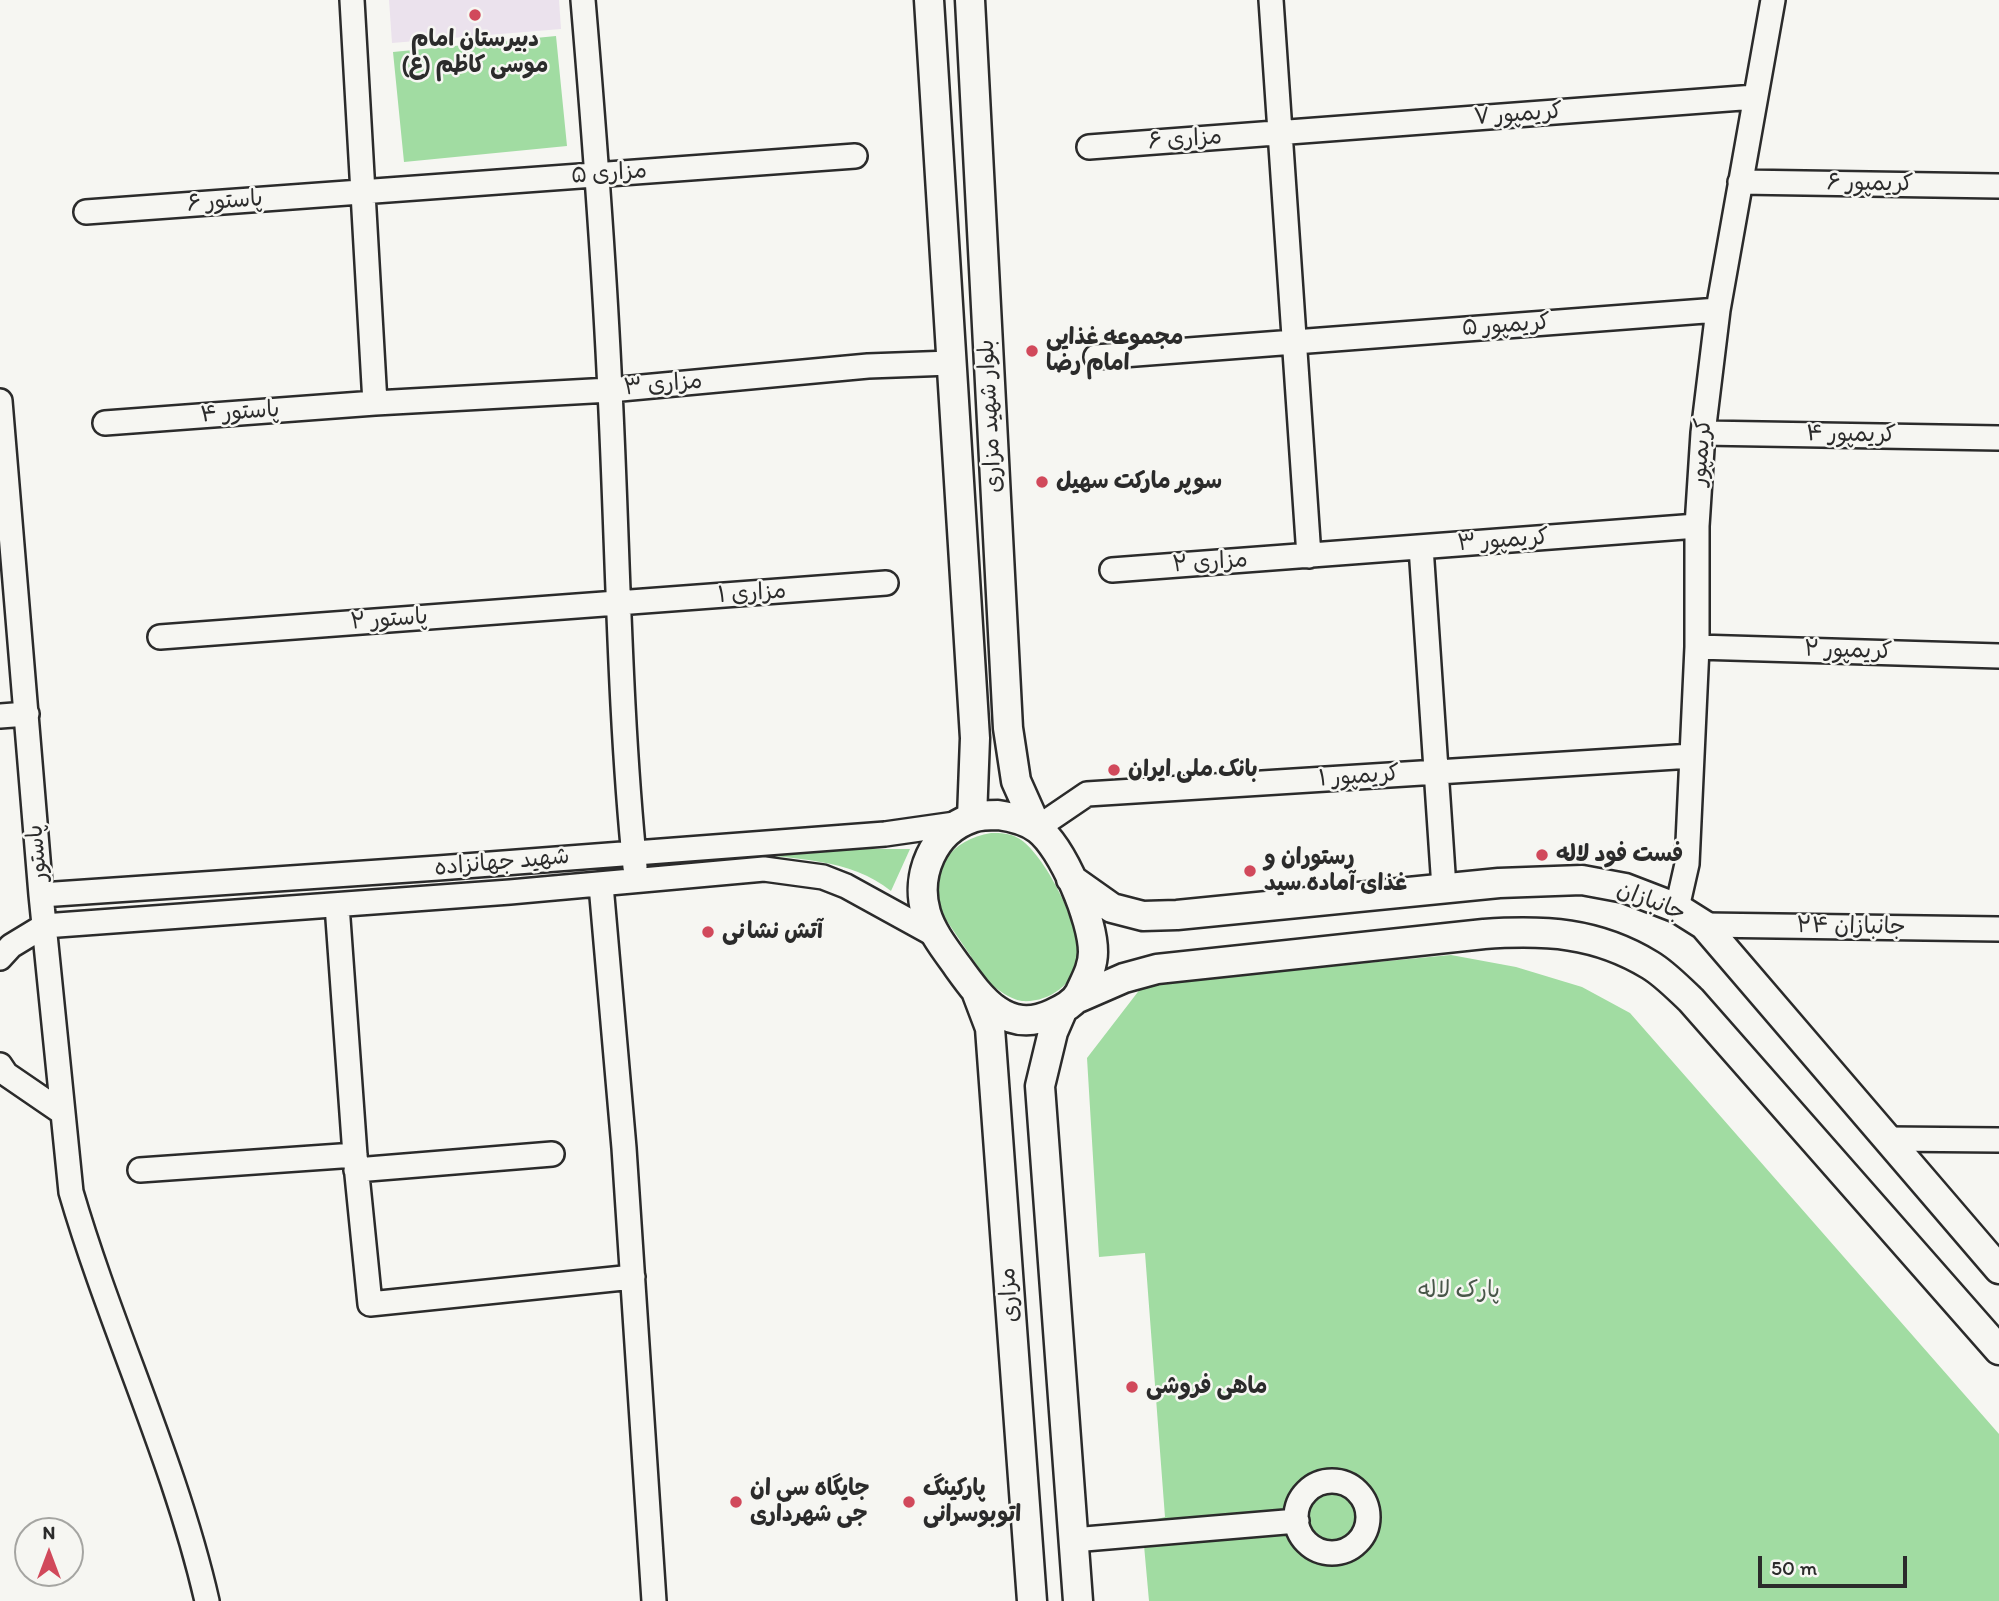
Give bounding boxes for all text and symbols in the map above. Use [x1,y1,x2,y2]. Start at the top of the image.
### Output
marker: دبیرستان امام موسی کاظم (ع) [467,7,483,23]
place label: دبیرستان امام موسی کاظم (ع) [402,26,548,80]
street label: کریمپور ۷ [1473,98,1563,132]
street label: مزاری ۶ [1147,124,1223,156]
street label: مزاری ۵ [570,158,648,190]
street label: کریمپور ۶ [1826,169,1914,199]
street label: پاستور ۶ [186,186,264,218]
street label: کریمپور ۵ [1461,309,1551,343]
place label: مجموعه غذایی امام رضا [1046,324,1183,378]
street label: بلوار شهید مزاری [973,339,1009,493]
marker: مجموعه غذایی امام رضا [1024,343,1040,359]
street label: مزاری ۳ [623,368,703,402]
street label: پاستور ۴ [200,396,280,430]
street label: کریمپور [1685,417,1719,487]
street label: کریمپور ۴ [1806,420,1896,450]
place label: سوپر مارکت سهیل [1056,468,1222,496]
marker: سوپر مارکت سهیل [1034,474,1050,490]
street label: کریمپور ۳ [1456,524,1550,558]
street label: مزاری ۲ [1171,547,1249,579]
street label: مزاری ۱ [717,578,787,610]
street label: پاستور ۲ [349,604,429,636]
street label: کریمپور ۲ [1803,636,1893,666]
place label: بانک ملی ایران [1128,756,1258,784]
street label: کریمپور ۱ [1318,760,1400,794]
marker: بانک ملی ایران [1106,762,1122,778]
street label: پاستور [22,823,54,883]
place label: فست فود لاله [1556,841,1683,869]
street label: شهید جهانزاده [433,843,571,883]
place label: رستوران و غذای آماده سید [1264,844,1407,898]
marker: فست فود لاله [1534,847,1550,863]
marker: رستوران و غذای آماده سید [1242,863,1258,879]
street label: جانبازان [1613,876,1689,928]
street label: جانبازان ۲۴ [1796,912,1906,942]
place label: آتش نشانی [722,918,823,946]
marker: آتش نشانی [700,924,716,940]
street label: مزاری [994,1267,1026,1323]
park label: پارک لاله [1418,1277,1500,1305]
place label: ماهی فروشی [1146,1373,1267,1401]
marker: ماهی فروشی [1124,1379,1140,1395]
place label: جایگاه سی ان جی شهرداری [750,1475,870,1529]
place label: پارکینگ اتوبوسرانی [923,1475,1021,1529]
marker: جایگاه سی ان جی شهرداری [728,1494,744,1510]
marker: پارکینگ اتوبوسرانی [901,1494,917,1510]
north arrow [14,1517,84,1587]
text: N [43,1521,55,1544]
scale bar [1761,1542,1910,1586]
text: 50 m [1771,1555,1817,1580]

